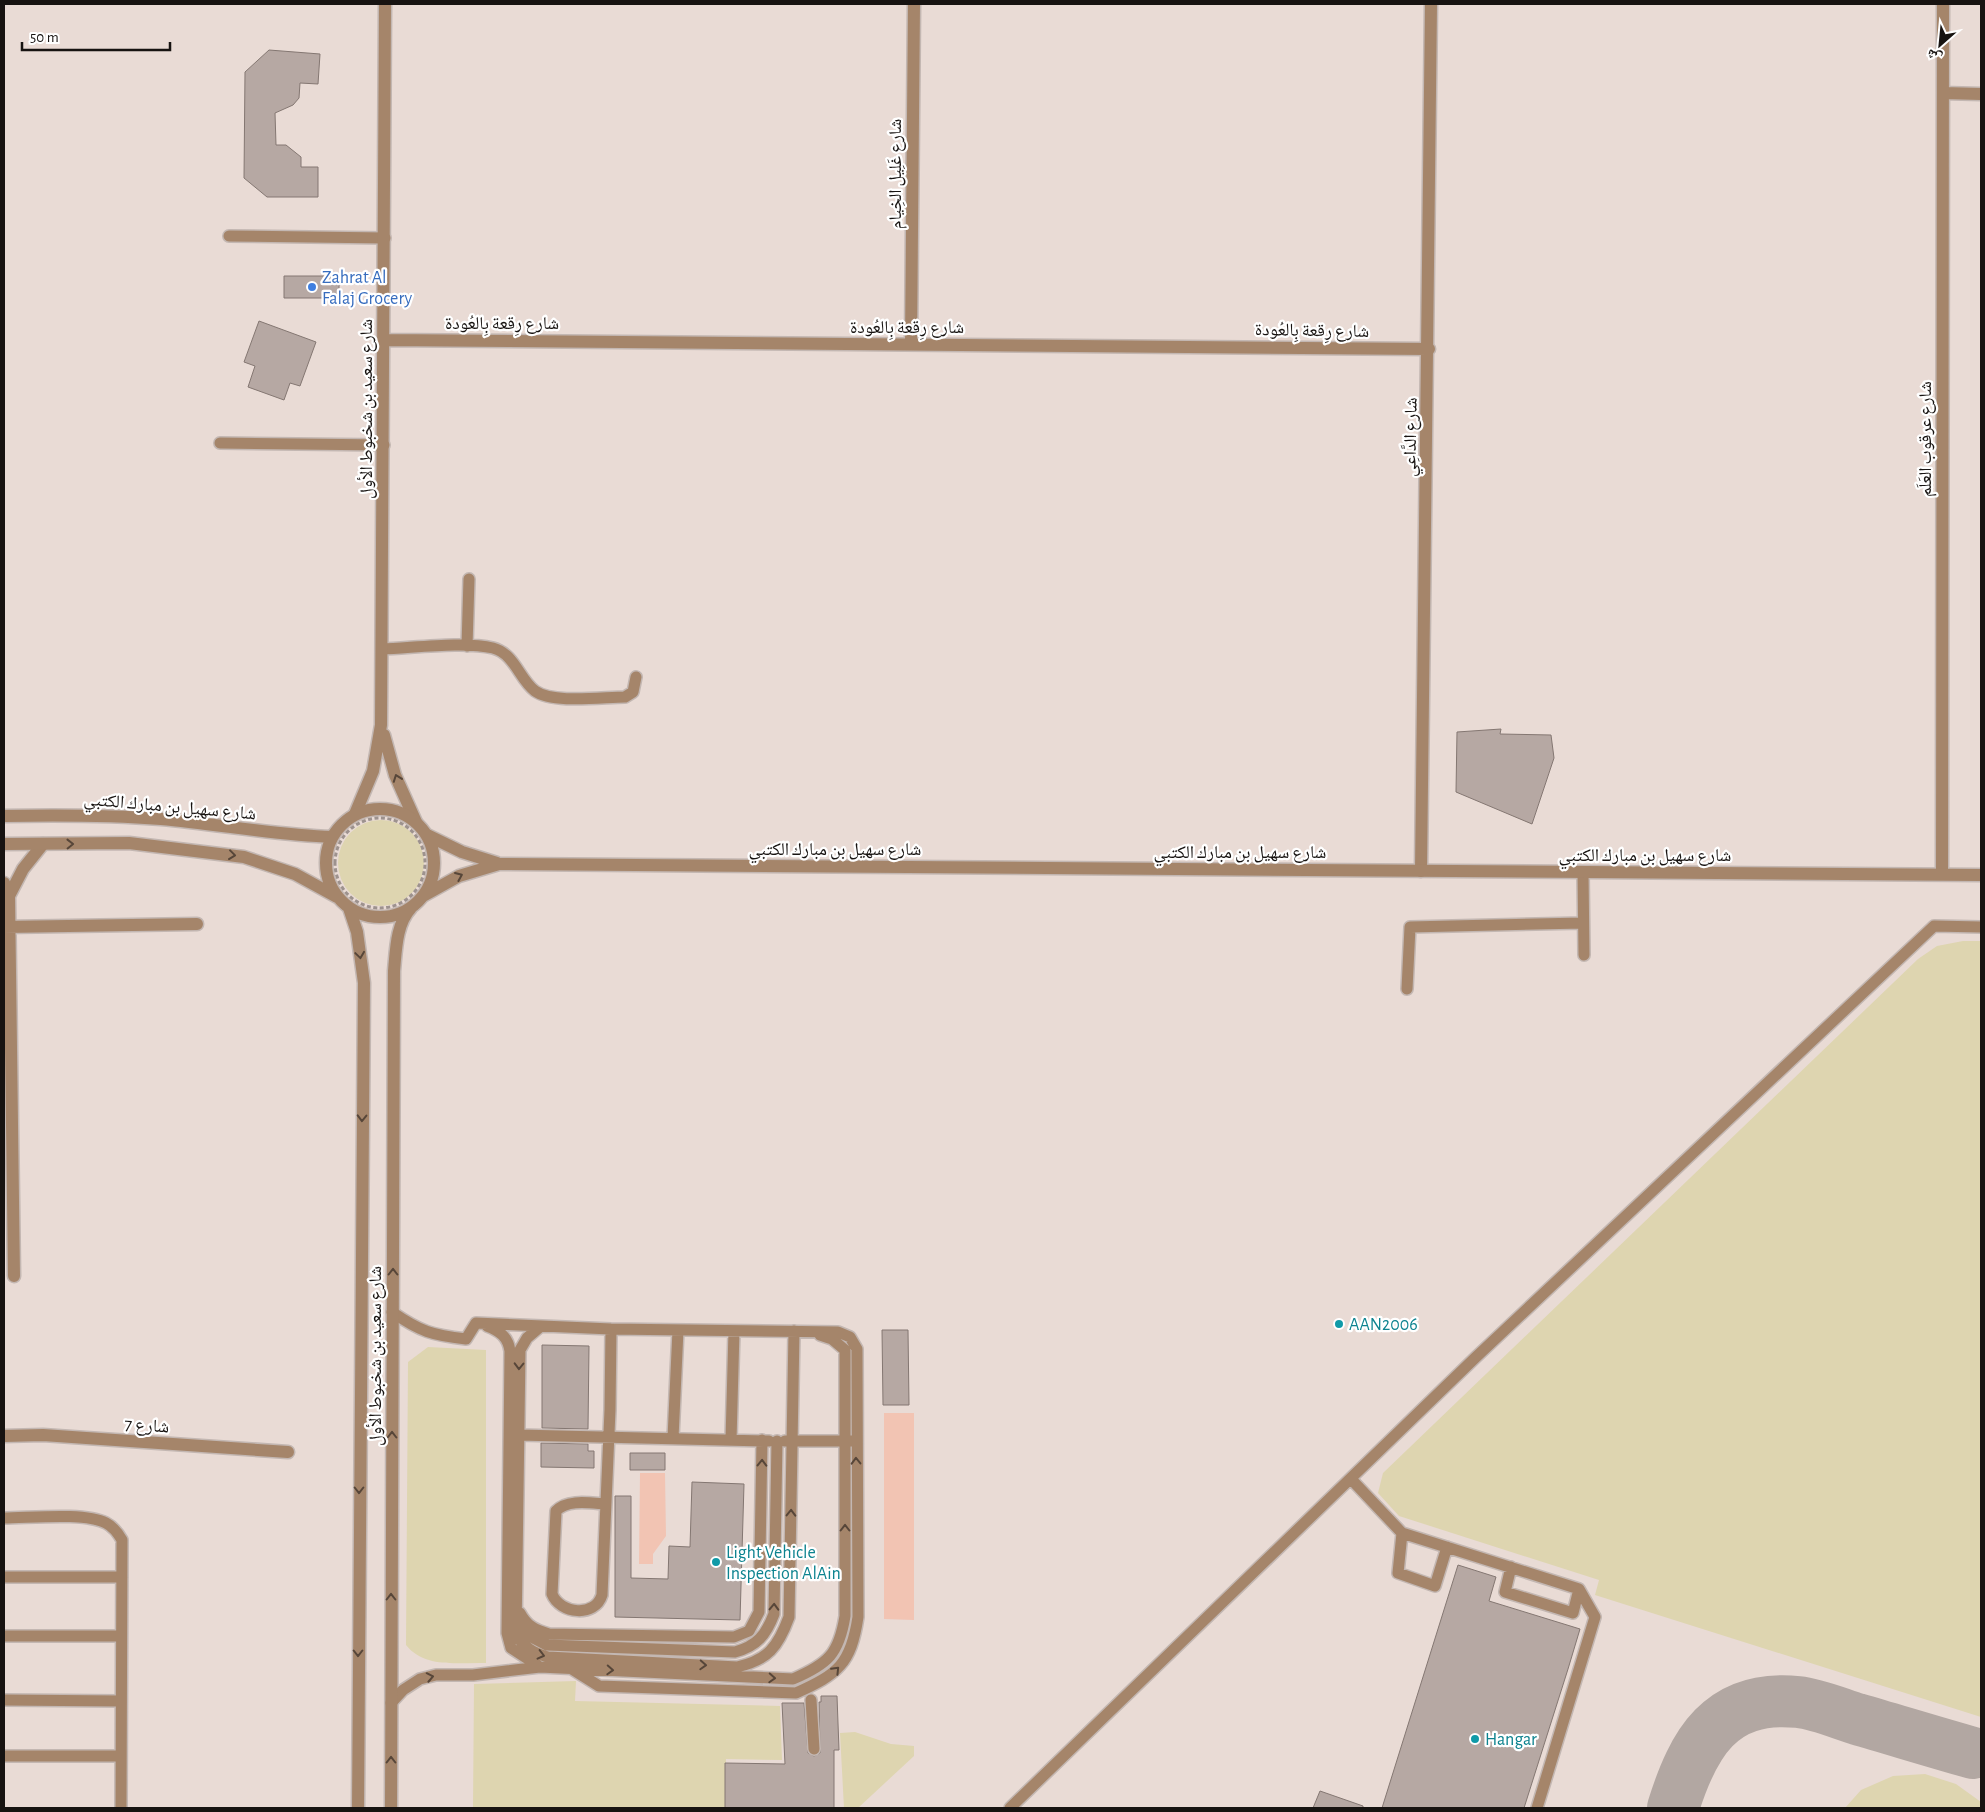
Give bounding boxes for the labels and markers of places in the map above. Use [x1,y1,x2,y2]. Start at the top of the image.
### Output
place label: Zahrat Al Falaj Grocery [322,269,412,308]
marker: Zahrat Al Falaj Grocery [306,281,318,293]
place label: AAN2006 [1349,1316,1418,1334]
marker: AAN2006 [1333,1318,1345,1330]
place label: Light Vehicle Inspection AlAin [726,1544,841,1583]
marker: Light Vehicle Inspection AlAin [710,1556,722,1568]
place label: Hangar [1485,1731,1537,1749]
marker: Hangar [1469,1733,1481,1745]

